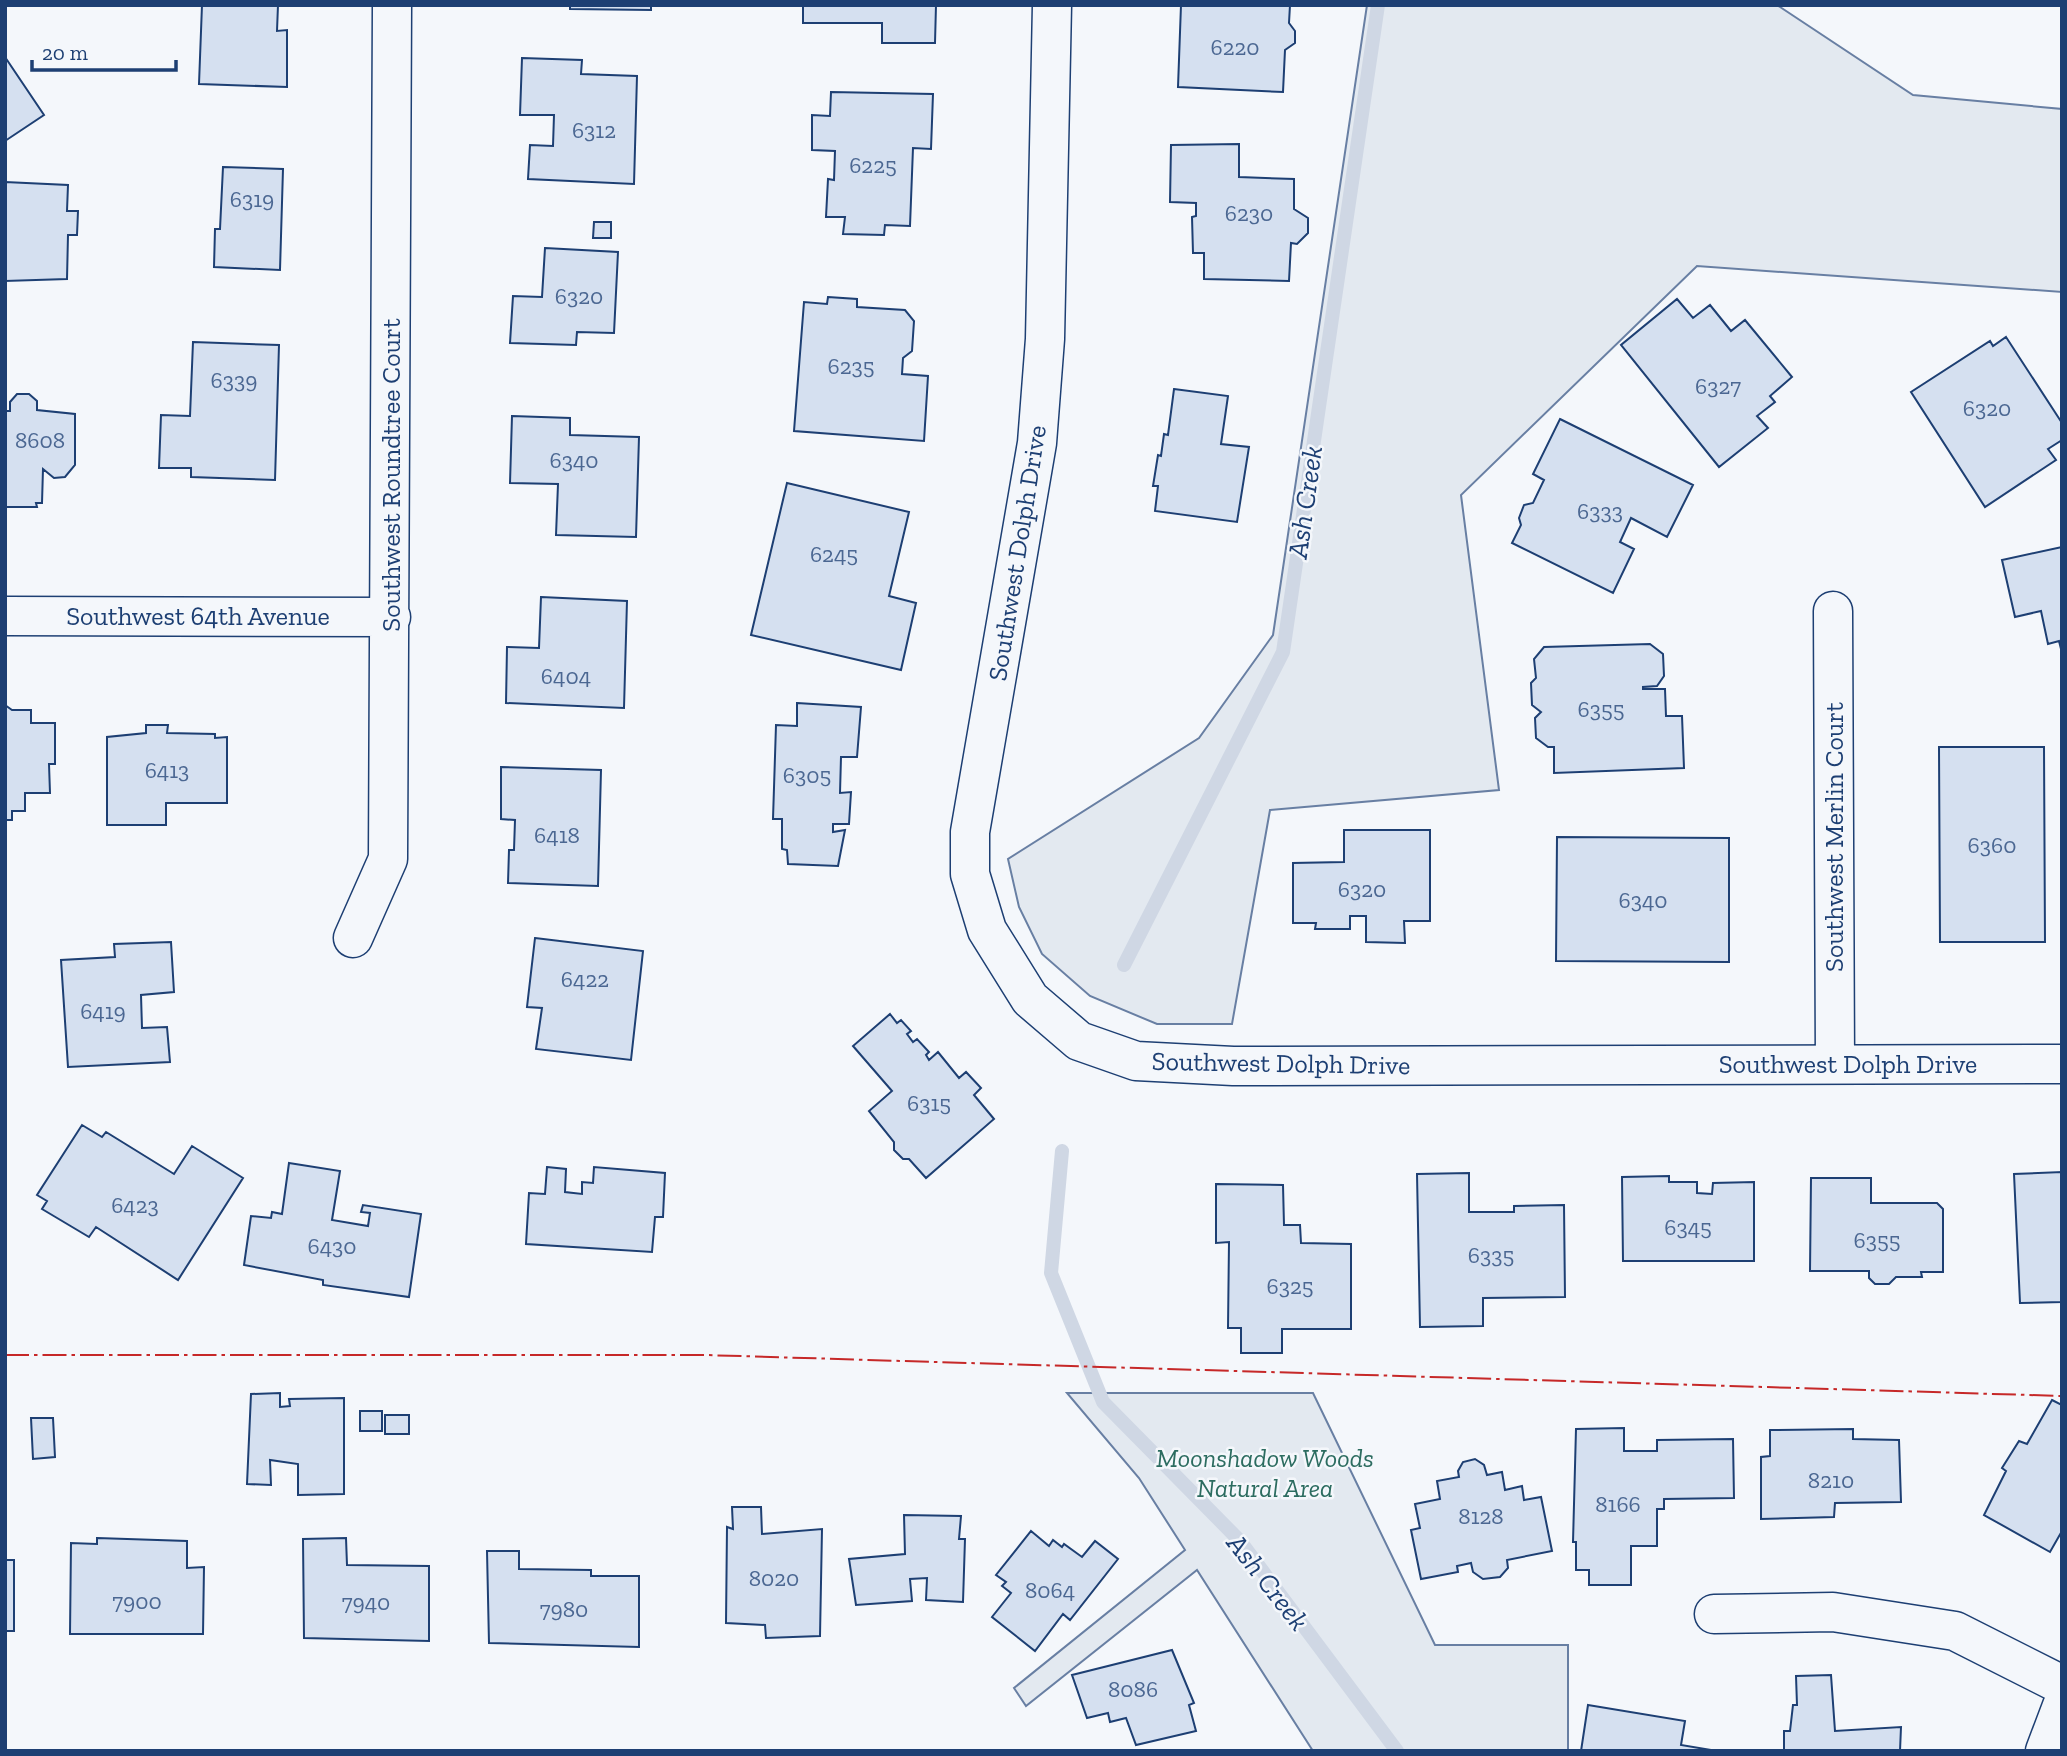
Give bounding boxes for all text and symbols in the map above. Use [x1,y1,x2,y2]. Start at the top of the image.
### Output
scale bar [32,28,175,72]
house number: 6220 [1210,33,1260,61]
text: 20 m [42,40,88,65]
house number: 6312 [572,116,616,144]
house number: 6225 [849,151,897,179]
house number: 6319 [230,185,274,213]
house number: 6230 [1225,199,1273,227]
house number: 6320 [555,282,603,310]
street label: Southwest Roundtree Court [375,318,407,632]
house number: 6235 [827,352,875,380]
house number: 6339 [211,366,257,394]
house number: 6327 [1695,372,1741,400]
house number: 6320 [1963,394,2011,422]
street label: Southwest Dolph Drive [981,423,1053,683]
house number: 8608 [15,426,65,454]
water label: Ash Creek [1281,443,1329,561]
house number: 6340 [549,446,599,474]
house number: 6333 [1577,497,1623,525]
house number: 6245 [810,540,858,568]
street label: Southwest 64th Avenue [66,600,330,632]
house number: 6404 [541,662,591,690]
house number: 6355 [1577,695,1625,723]
street label: Southwest Merlin Court [1818,702,1850,972]
house number: 6413 [145,756,189,784]
house number: 6305 [783,761,831,789]
house number: 6418 [534,821,580,849]
house number: 6360 [1968,831,2016,859]
house number: 6320 [1338,875,1386,903]
house number: 6340 [1618,886,1668,914]
house number: 6422 [561,965,609,993]
house number: 6419 [80,997,126,1025]
street label: Southwest Dolph Drive [1151,1045,1411,1081]
street label: Southwest Dolph Drive [1719,1048,1977,1080]
house number: 6315 [907,1089,951,1117]
house number: 6423 [111,1191,159,1219]
house number: 6345 [1664,1213,1712,1241]
house number: 6355 [1853,1226,1901,1254]
house number: 6430 [307,1232,357,1260]
house number: 6335 [1468,1241,1514,1269]
house number: 6325 [1266,1272,1314,1300]
park label: Moonshadow Woods Natural Area [1156,1442,1374,1504]
house number: 8210 [1808,1466,1854,1494]
house number: 8166 [1595,1490,1641,1518]
house number: 8128 [1458,1502,1504,1530]
water label: Ash Creek [1219,1526,1316,1637]
house number: 8020 [749,1564,799,1592]
house number: 8064 [1025,1576,1075,1604]
house number: 7900 [112,1587,162,1615]
house number: 7940 [342,1588,390,1616]
house number: 7980 [540,1595,588,1623]
house number: 8086 [1108,1675,1158,1703]

